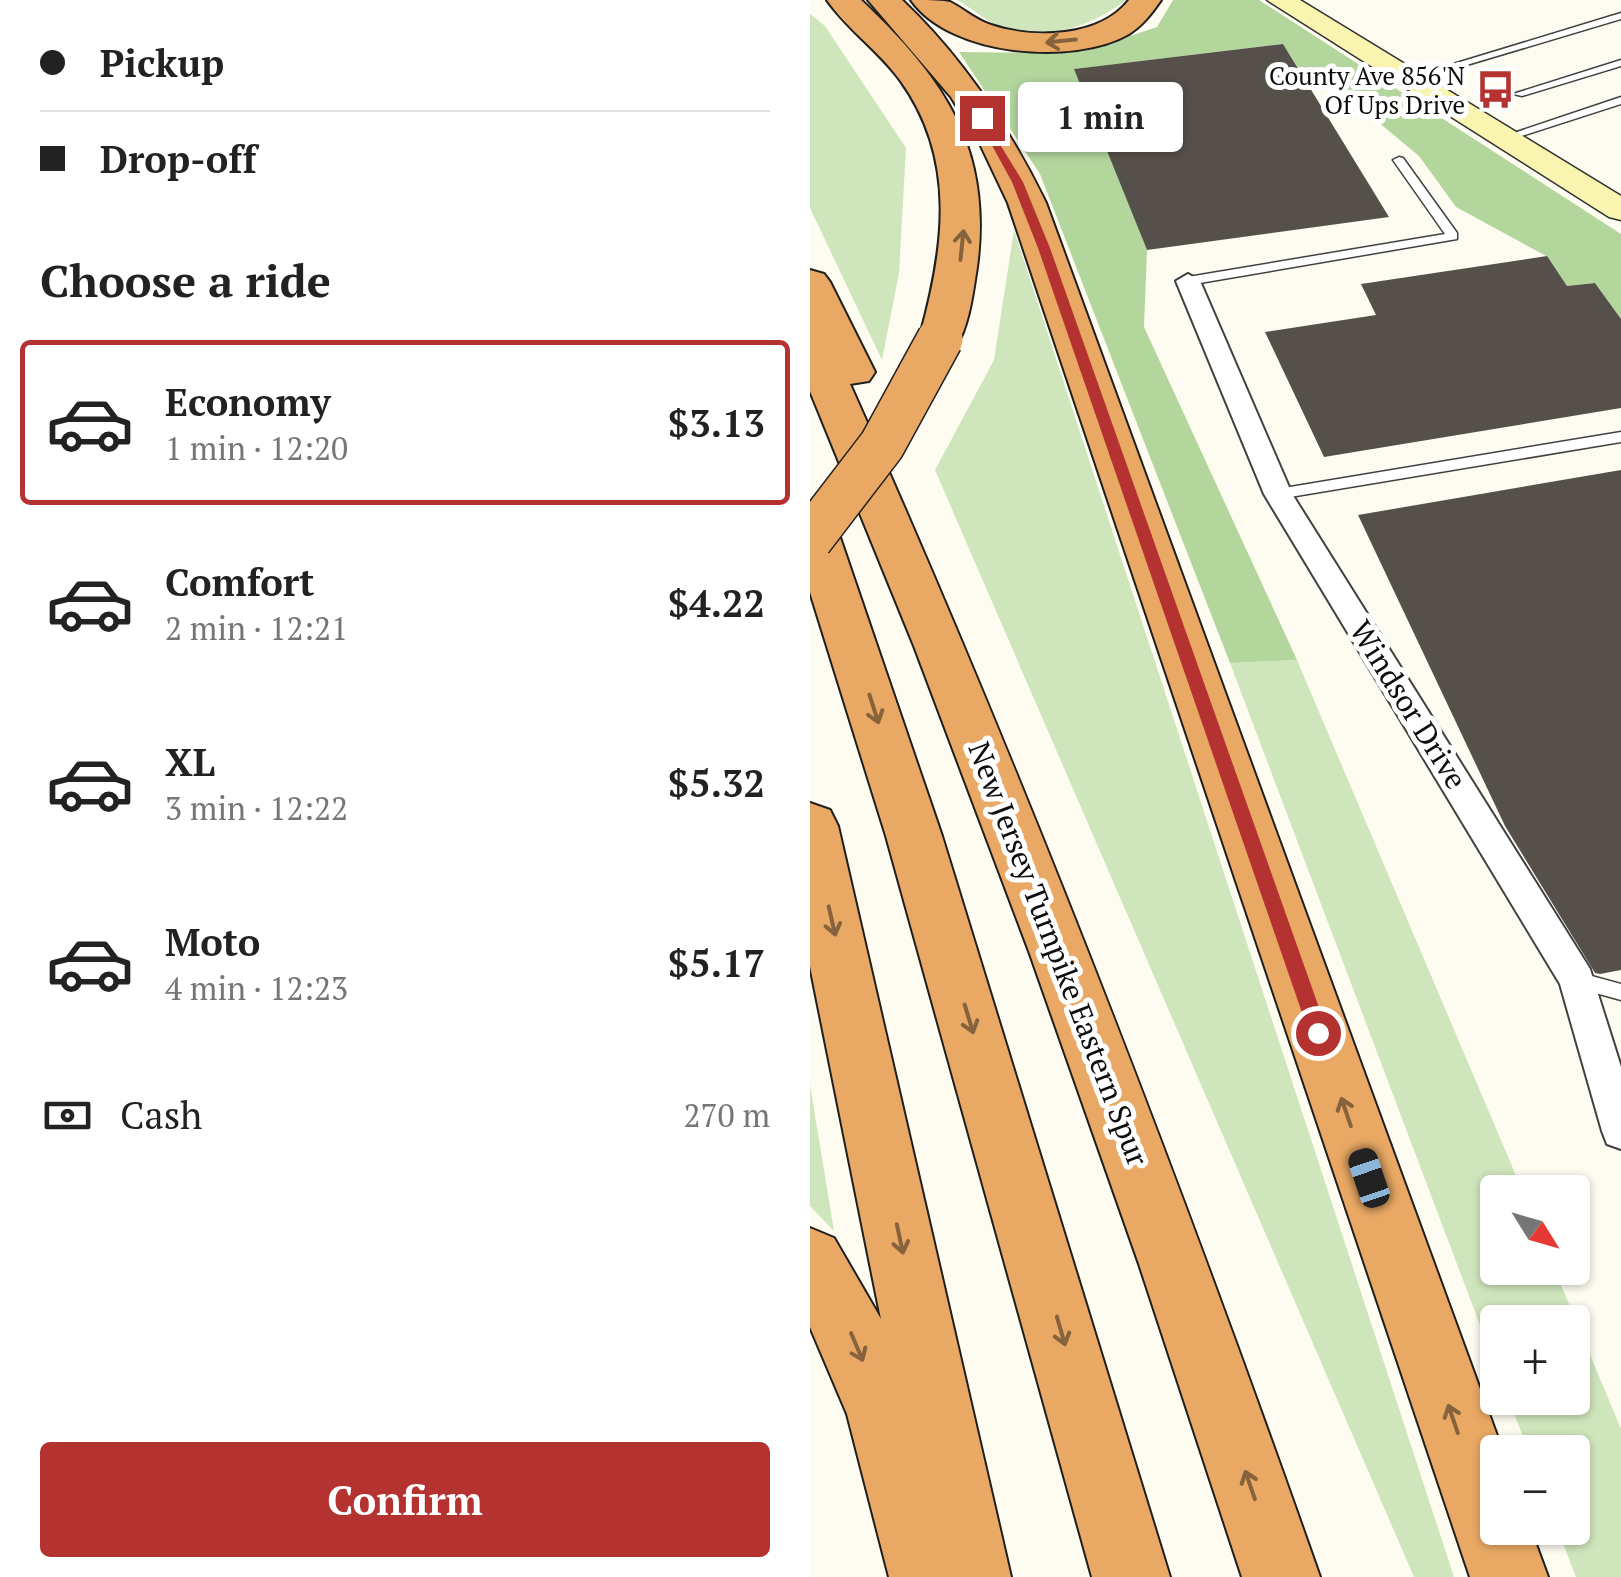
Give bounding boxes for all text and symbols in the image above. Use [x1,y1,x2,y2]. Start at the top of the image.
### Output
one-way arrow [1046,32,1078,51]
text: Pickup [100,38,224,88]
place label: County Ave 856'N Of Ups Drive [1269,59,1465,121]
bus stop icon: County Ave 856'N Of Ups Drive [1474,69,1516,111]
callout: 1 min [1017,83,1182,153]
route end [960,96,1005,141]
text: 1 min [1057,96,1144,138]
text: Drop-off [100,134,257,184]
one-way arrow [953,229,972,261]
text: Choose a ride [40,250,331,310]
text: Economy [165,377,331,427]
icon: car [45,378,135,468]
text: $3.13 [668,398,765,448]
text: 1 min · 12:20 [165,427,348,469]
text: Comfort [165,557,314,607]
icon: car [45,558,135,648]
text: $4.22 [668,578,765,628]
text: 2 min · 12:21 [165,607,348,649]
street label: Windsor Drive [1341,613,1477,796]
one-way arrow [866,692,884,724]
street label: New Jersey Turnpike Eastern Spur [959,736,1159,1172]
text: XL [165,737,215,787]
icon: car [45,738,135,828]
text: $5.32 [668,758,765,808]
text: 3 min · 12:22 [165,787,348,829]
one-way arrow [824,904,842,936]
text: Moto [165,917,260,967]
icon: car [45,918,135,1008]
text: $5.17 [668,938,765,988]
text: 4 min · 12:23 [165,967,348,1009]
one-way arrow [961,1003,979,1034]
route start [1296,1011,1341,1056]
icon: cash [40,1088,95,1143]
text: Cash [120,1090,202,1140]
text: 270 m [683,1094,770,1136]
one-way arrow [1336,1098,1354,1129]
car [1345,1145,1393,1211]
north arrow [1480,1175,1590,1285]
map controls [1480,1175,1590,1545]
one-way arrow [892,1222,911,1254]
button: + [1480,1305,1590,1415]
one-way arrow [1053,1315,1071,1346]
one-way arrow [849,1332,867,1362]
one-way arrow [1443,1403,1461,1435]
button: − [1480,1435,1590,1545]
button: Confirm [40,1442,770,1557]
one-way arrow [1239,1469,1257,1501]

